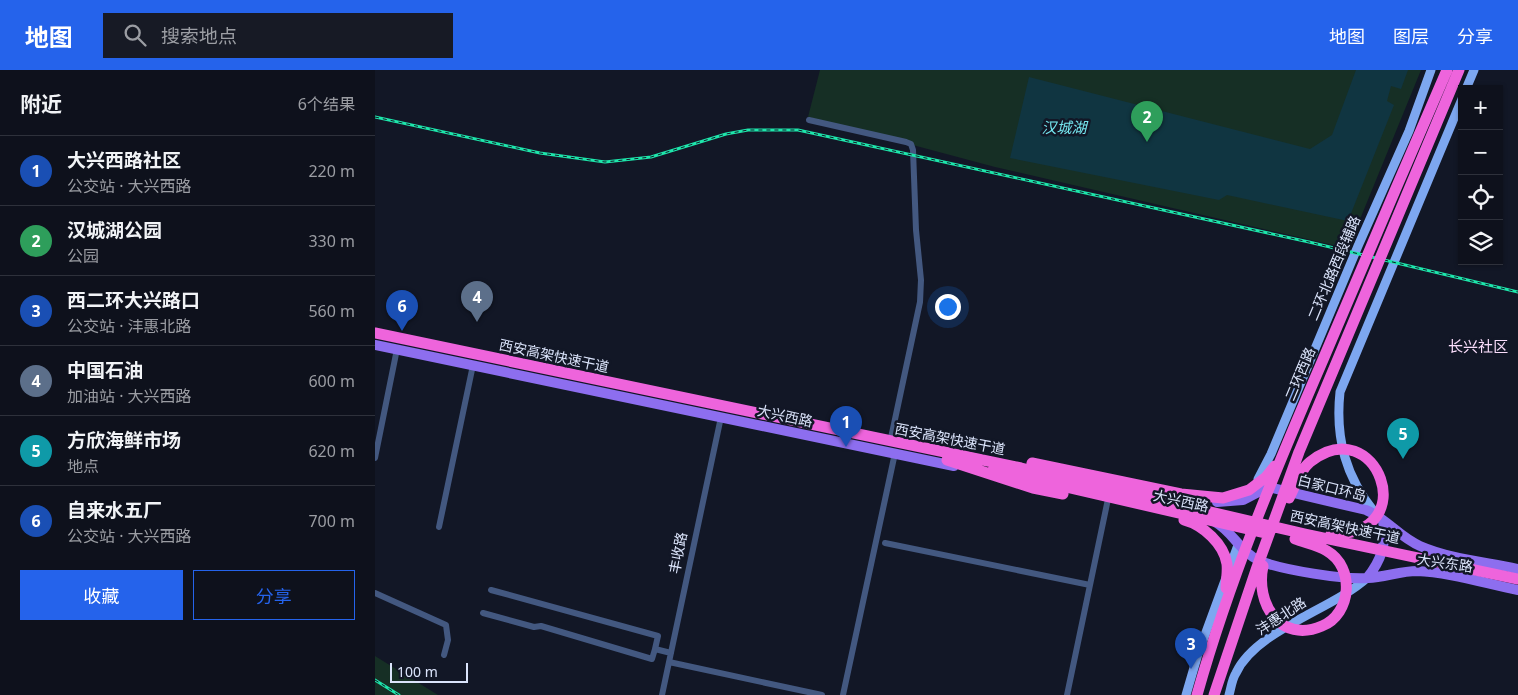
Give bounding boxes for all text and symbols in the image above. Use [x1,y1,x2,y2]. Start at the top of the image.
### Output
search box [103,13,453,58]
text: 地图 [25,20,73,53]
icon: search [121,21,149,49]
text: 搜索地点 [161,23,237,49]
text: 地图 [1329,24,1365,48]
text: 图层 [1393,24,1429,48]
text: 分享 [1457,24,1493,48]
map controls [1458,85,1503,265]
button: + [1458,85,1503,130]
text: 附近 [20,90,62,118]
text: 6个结果 [298,93,355,115]
pin: 2 [1131,101,1163,142]
water label: 汉城湖 [1041,117,1088,137]
button: − [1458,130,1503,175]
text: 大兴西路社区 [67,147,181,173]
text: 1 [31,160,41,182]
text: 220 m [308,160,355,182]
text: 公交站 · 大兴西路 [67,175,192,197]
button: locate [1458,175,1503,220]
street label: 二环北路西段辅路 [1303,213,1364,323]
text: 汉城湖公园 [67,217,162,243]
button: layers [1458,220,1503,265]
text: 2 [31,230,41,252]
text: 330 m [308,230,355,252]
text: 公园 [67,245,99,267]
pin: 4 [461,281,493,322]
text: 西二环大兴路口 [67,287,200,313]
pin: 6 [386,290,418,331]
your location [935,294,961,320]
text: 3 [31,300,41,322]
text: 560 m [308,300,355,322]
text: 公交站 · 沣惠北路 [67,315,192,337]
street label: 西安高架快速干道 [497,335,611,376]
district label: 长兴社区 [1448,336,1508,356]
street label: 二环西路 [1280,344,1319,403]
text: 中国石油 [67,357,143,383]
text: 4 [31,370,41,392]
text: 600 m [308,370,355,392]
text: 加油站 · 大兴西路 [67,385,192,407]
street label: 大兴西路 [756,400,814,431]
pin: 1 [830,406,862,447]
street label: 西安高架快速干道 [893,418,1007,459]
pin: 5 [1387,418,1419,459]
text: 方欣海鲜市场 [67,427,181,453]
text: 5 [31,440,41,462]
text: 620 m [308,440,355,462]
text: 地点 [67,455,99,477]
street label: 白家口环岛 [1296,470,1368,505]
street label: 大兴西路 [1152,485,1210,516]
text: 自来水五厂 [67,497,162,523]
street label: 西安高架快速干道 [1288,506,1402,547]
text: 6 [31,510,41,532]
text: 700 m [308,510,355,532]
text: 公交站 · 大兴西路 [67,525,192,547]
street label: 丰收路 [664,530,691,575]
street label: 大兴东路 [1416,549,1474,576]
button: 收藏 [20,570,183,620]
button: 分享 [193,570,355,620]
street label: 沣惠北路 [1252,592,1309,639]
pin: 3 [1175,628,1207,669]
scale bar [390,660,467,683]
text: 100 m [397,662,438,681]

